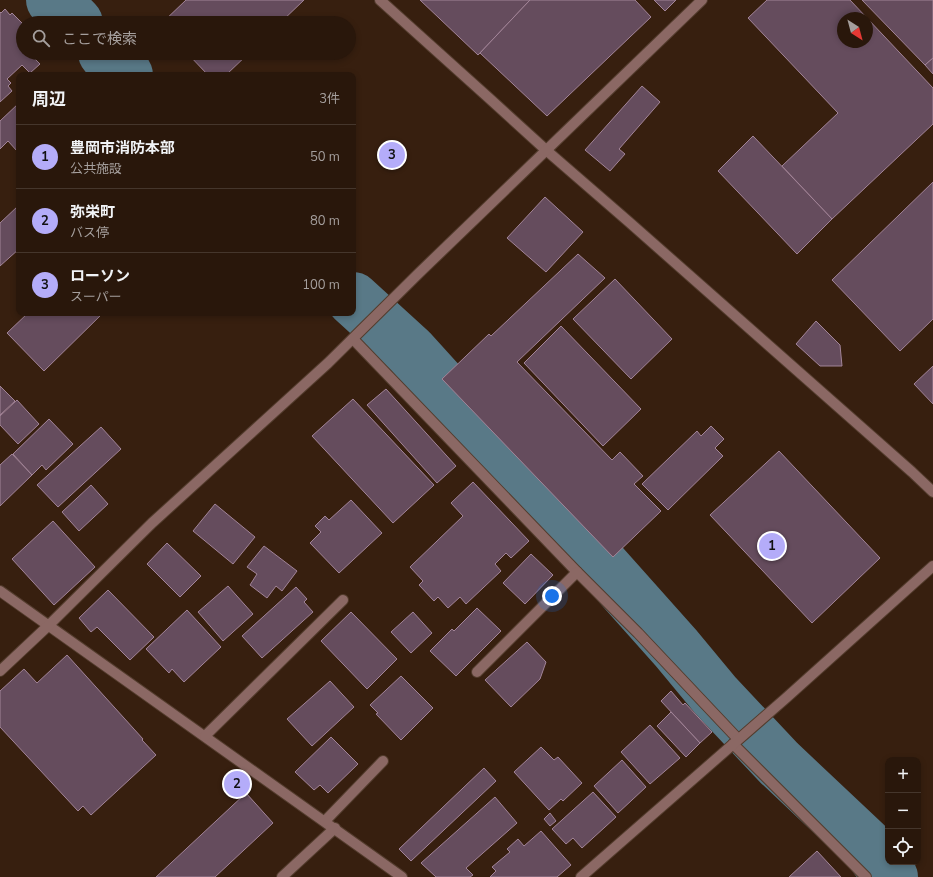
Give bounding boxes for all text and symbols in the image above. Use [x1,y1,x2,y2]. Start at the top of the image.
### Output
north arrow [837,12,873,48]
search box [16,16,356,60]
icon: search [30,27,52,49]
text: ここで検索 [62,29,137,49]
text: 周辺 [32,88,66,111]
text: 3件 [319,90,340,108]
text: 豊岡市消防本部 [70,138,175,158]
pin: 3 [379,140,405,170]
text: 1 [41,148,49,166]
text: 50 m [310,148,340,166]
text: 公共施設 [70,160,122,178]
text: 弥栄町 [70,202,115,222]
text: 2 [41,212,49,230]
text: 80 m [310,212,340,230]
text: バス停 [70,224,109,242]
text: ローソン [70,266,130,286]
text: 3 [41,276,49,294]
text: 100 m [302,276,340,294]
text: スーパー [70,288,122,306]
pin: 1 [759,531,785,561]
your location [542,586,562,606]
map controls [885,757,921,865]
button: + [885,757,921,793]
pin: 2 [224,769,250,799]
button: − [885,793,921,829]
button: locate [885,829,921,865]

